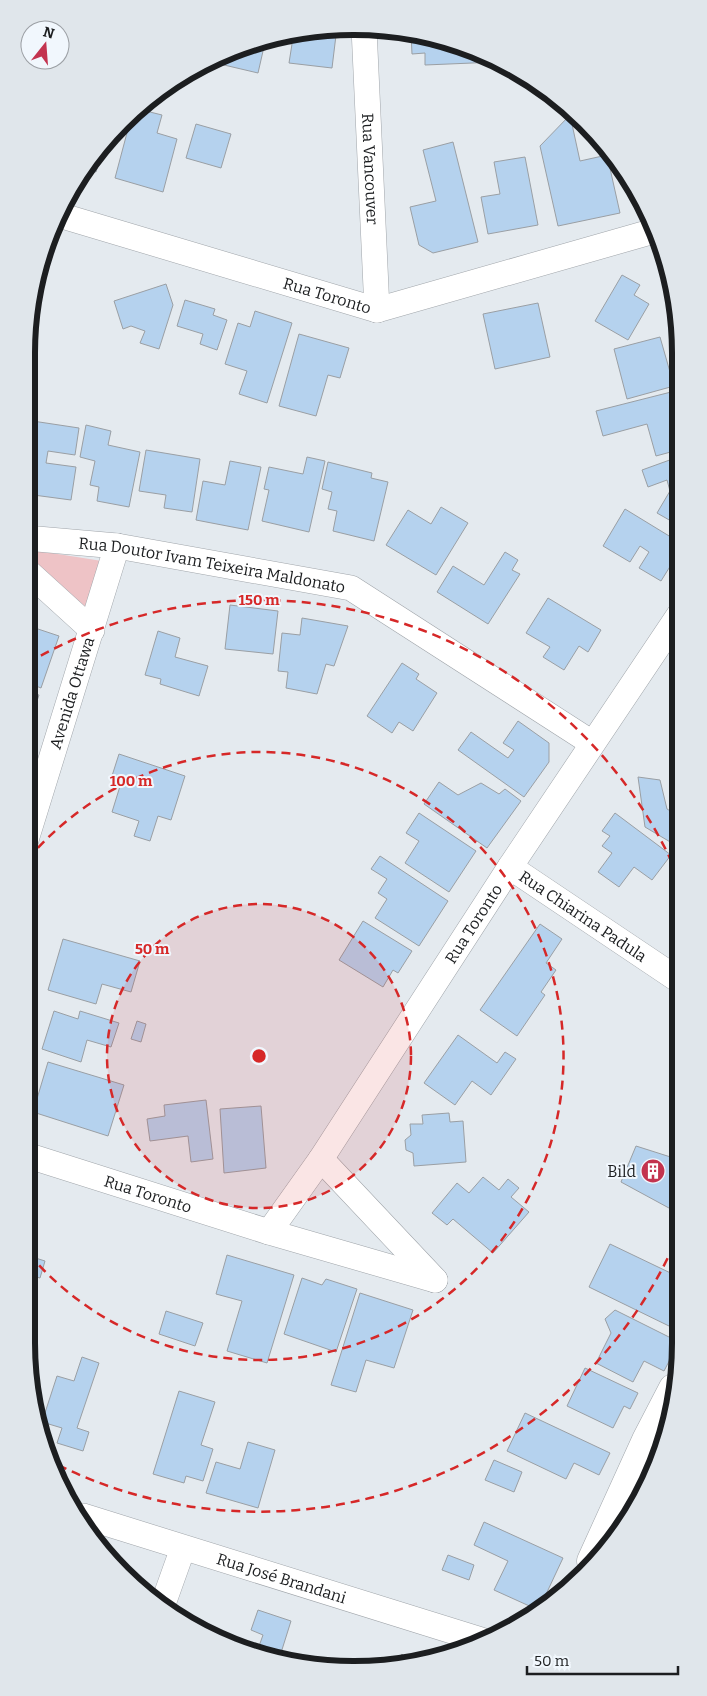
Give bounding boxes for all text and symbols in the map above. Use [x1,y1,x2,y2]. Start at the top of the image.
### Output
north arrow [20,20,70,70]
text: N [41,23,56,43]
street label: Rua Vancouver [358,113,383,225]
street label: Rua Toronto [281,273,373,317]
street label: Rua Doutor Ivam Teixeira Maldonato [78,533,347,596]
text: 150 m [238,591,280,609]
street label: Avenida Ottawa [45,634,98,751]
text: 100 m [110,772,153,790]
street label: Rua Chiarina Padula [516,866,651,966]
street label: Rua Toronto [441,880,506,967]
text: 50 m [135,940,170,958]
centre of rings [250,1047,268,1065]
building icon: Bild [640,1158,666,1184]
place label: Bild [607,1162,637,1181]
street label: Rua Toronto [102,1171,194,1216]
street label: Rua José Brandani [215,1549,349,1607]
scale bar [527,1644,678,1676]
text: 50 m [534,1652,570,1670]

